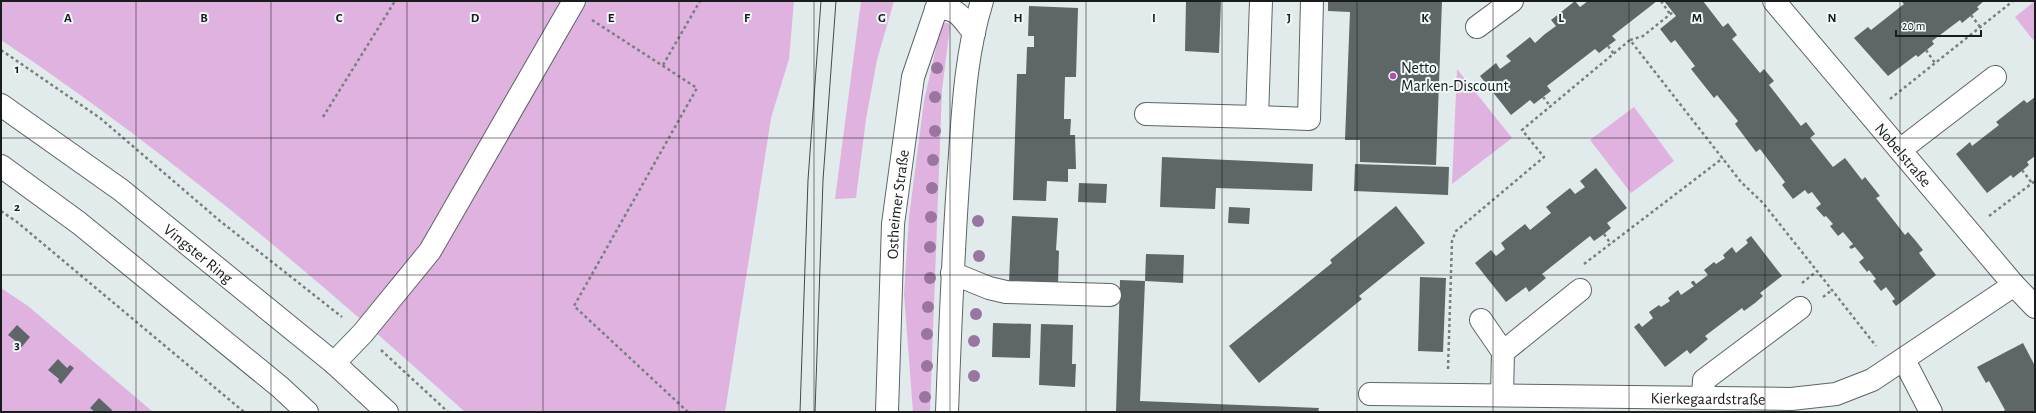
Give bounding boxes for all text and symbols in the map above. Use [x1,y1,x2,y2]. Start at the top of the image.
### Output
text: A [64,12,72,25]
text: B [200,12,208,25]
text: C [336,12,343,25]
text: D [471,12,480,25]
text: E [608,12,615,25]
text: F [744,12,751,25]
text: G [878,12,886,25]
text: H [1013,12,1023,25]
text: I [1152,12,1156,25]
text: J [1287,12,1291,25]
text: K [1421,12,1429,25]
text: L [1558,12,1564,25]
text: M [1692,12,1702,25]
text: N [1827,12,1837,25]
scale bar [1896,12,1981,38]
text: 20 m [1902,20,1925,32]
place label: Netto Marken-Discount [1401,60,1509,94]
text: 1 [15,63,19,76]
marker: Netto Marken-Discount [1388,71,1398,81]
street label: Nobelstraße [1872,120,1934,190]
street label: Ostheimer Straße [885,149,912,259]
text: 2 [14,201,20,214]
street label: Vingster Ring [160,221,236,287]
text: 3 [14,339,20,352]
street label: Kierkegaardstraße [1650,390,1765,408]

